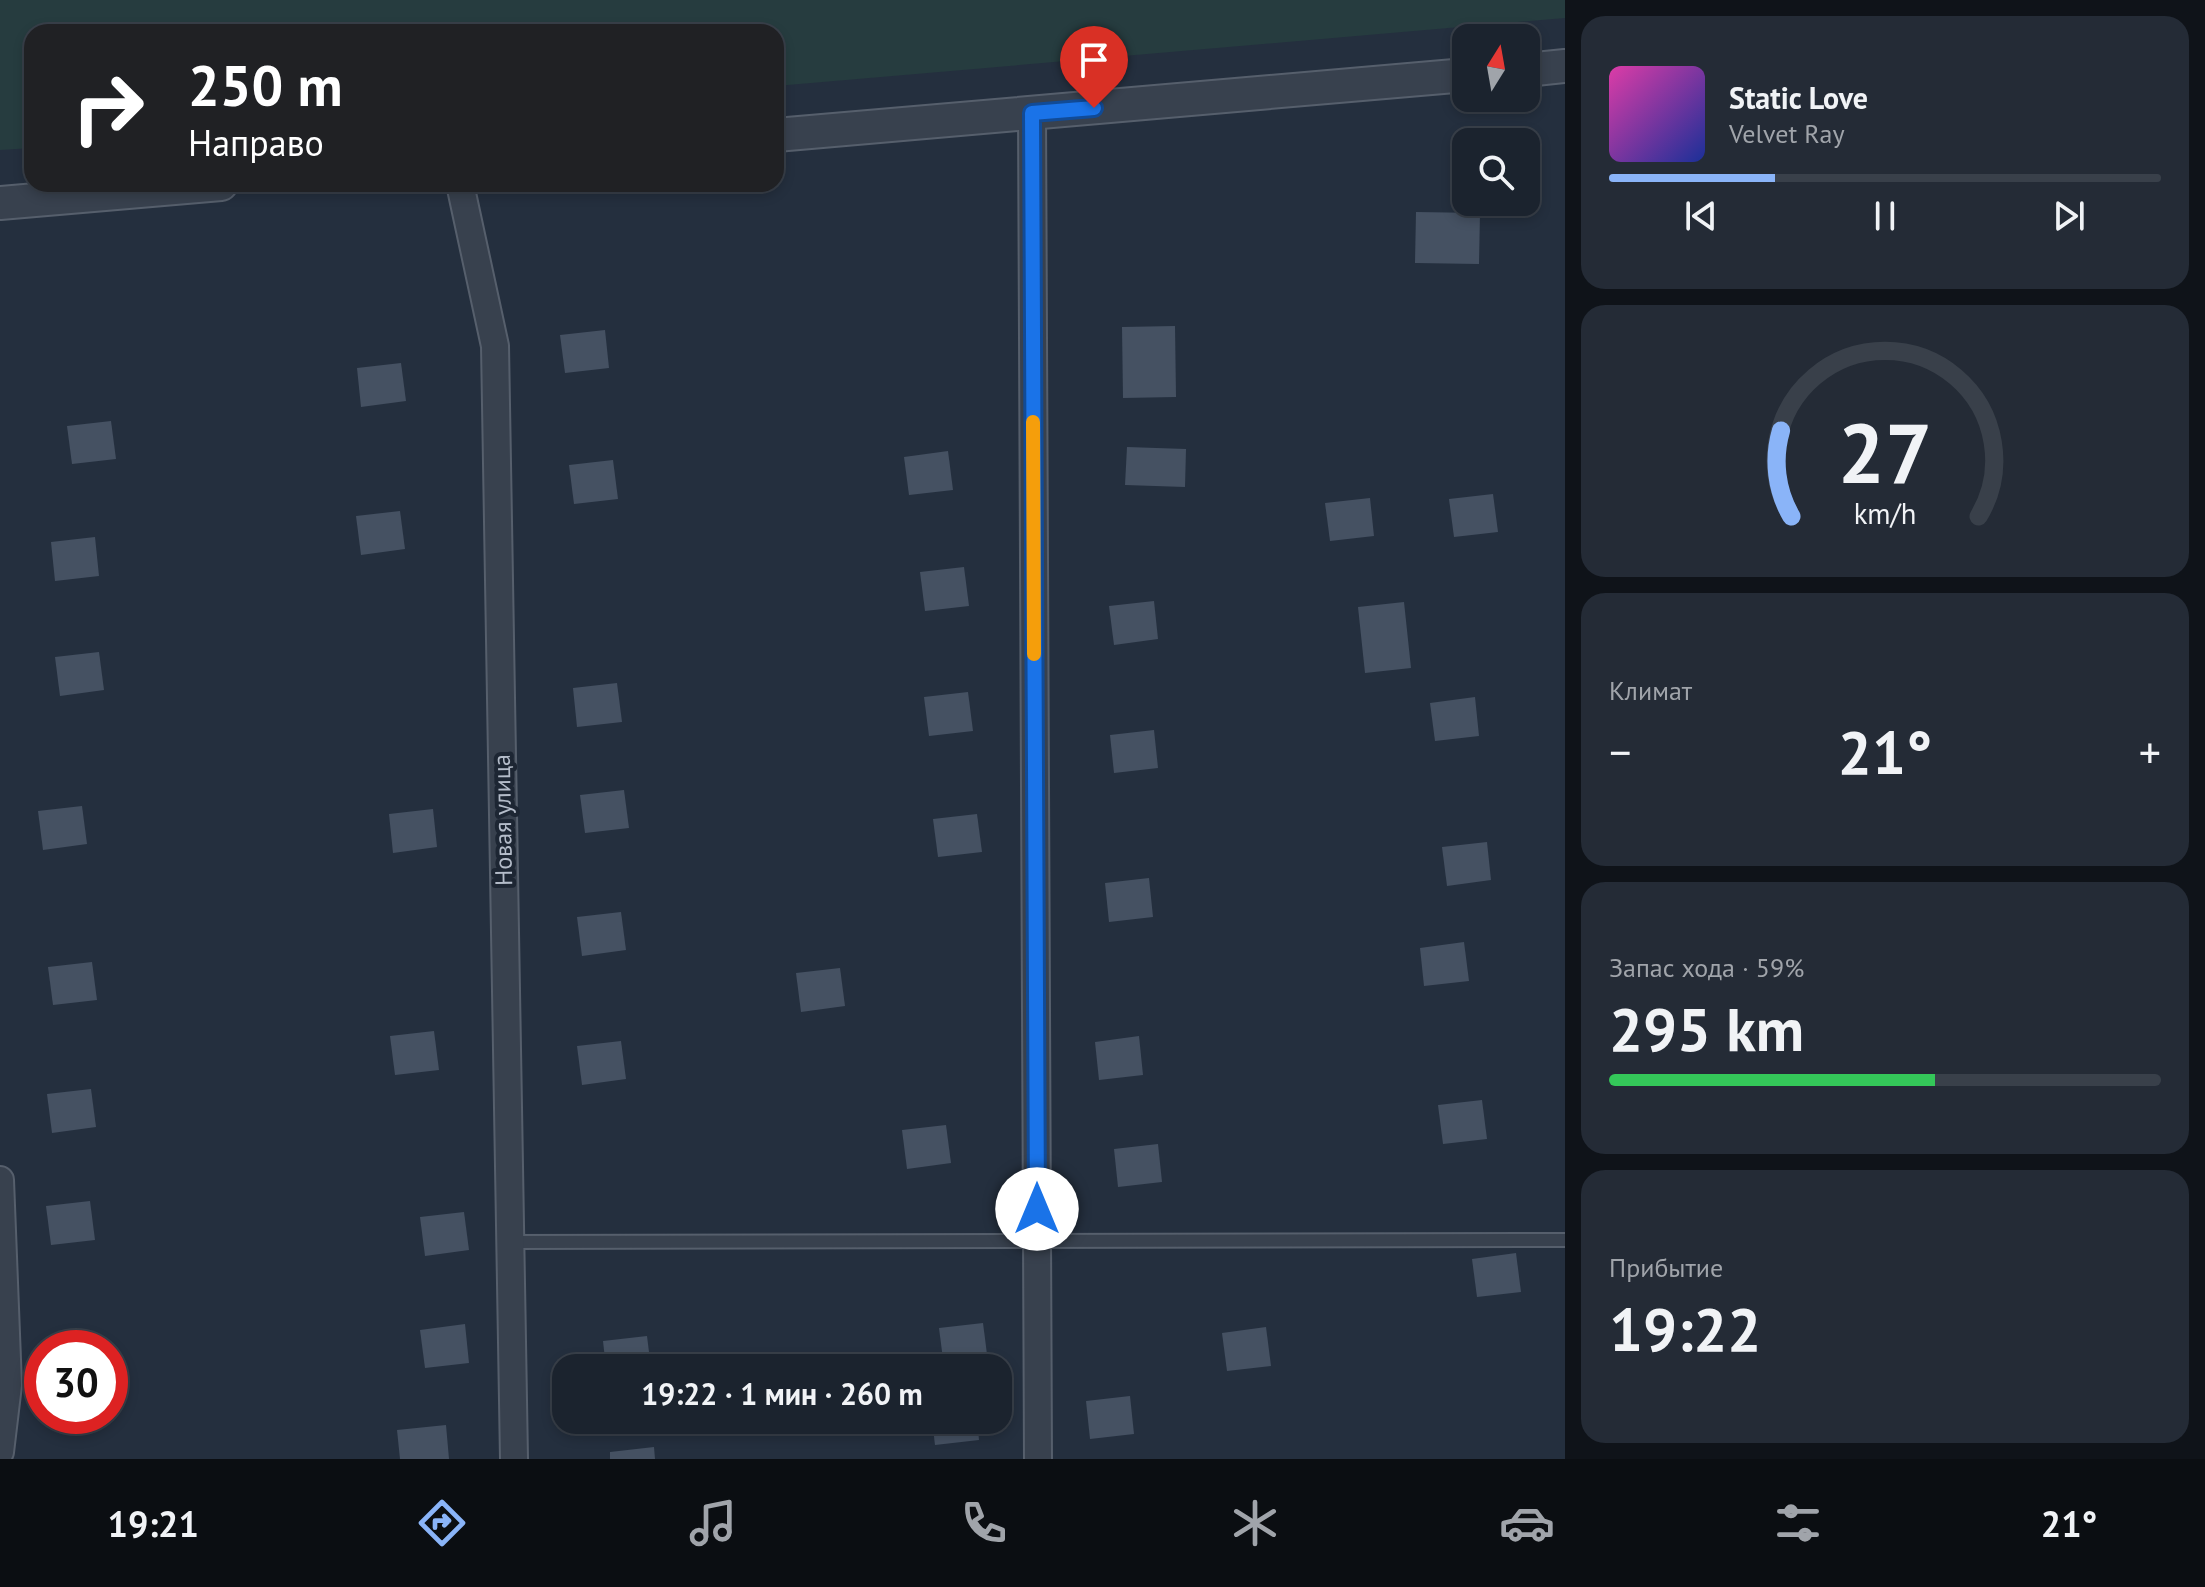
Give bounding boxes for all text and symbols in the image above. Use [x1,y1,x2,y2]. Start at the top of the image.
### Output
north arrow [1452,24,1540,112]
map controls [1452,24,1540,216]
pin [1060,26,1128,108]
icon: arrive [1072,38,1116,82]
text: 250 m [188,49,343,121]
icon: right [56,56,160,160]
text: Static Love [1729,78,1868,117]
text: Velvet Ray [1729,117,1845,150]
text: Направо [188,119,324,166]
button: search [1452,128,1540,216]
icon: previous [1679,194,1723,238]
icon: pause [1863,194,1907,238]
icon: next [2047,194,2091,238]
text: 27 [1838,397,1932,505]
text: km/h [1854,495,1916,532]
text: Климат [1609,674,1692,707]
text: 21° [1838,713,1932,791]
text: − [1609,723,1631,780]
text: + [2139,723,2161,780]
street label: Новая улица [486,754,519,886]
text: Запас хода · 59% [1609,951,1804,984]
text: 295 km [1609,990,1804,1068]
position arrow [995,1167,1079,1251]
text: Прибытие [1609,1251,1723,1284]
text: 19:22 [1609,1290,1761,1368]
speed limit sign: 30 [24,1330,128,1434]
text: 19:22 · 1 мин · 260 m [641,1374,923,1413]
icon: directions [414,1495,470,1551]
icon: music [685,1495,741,1551]
icon: phone [956,1495,1012,1551]
icon: climate [1227,1495,1283,1551]
icon: car [1499,1495,1555,1551]
icon: filters [1770,1495,1826,1551]
text: 19:21 [108,1500,199,1547]
text: 21° [2041,1500,2097,1547]

